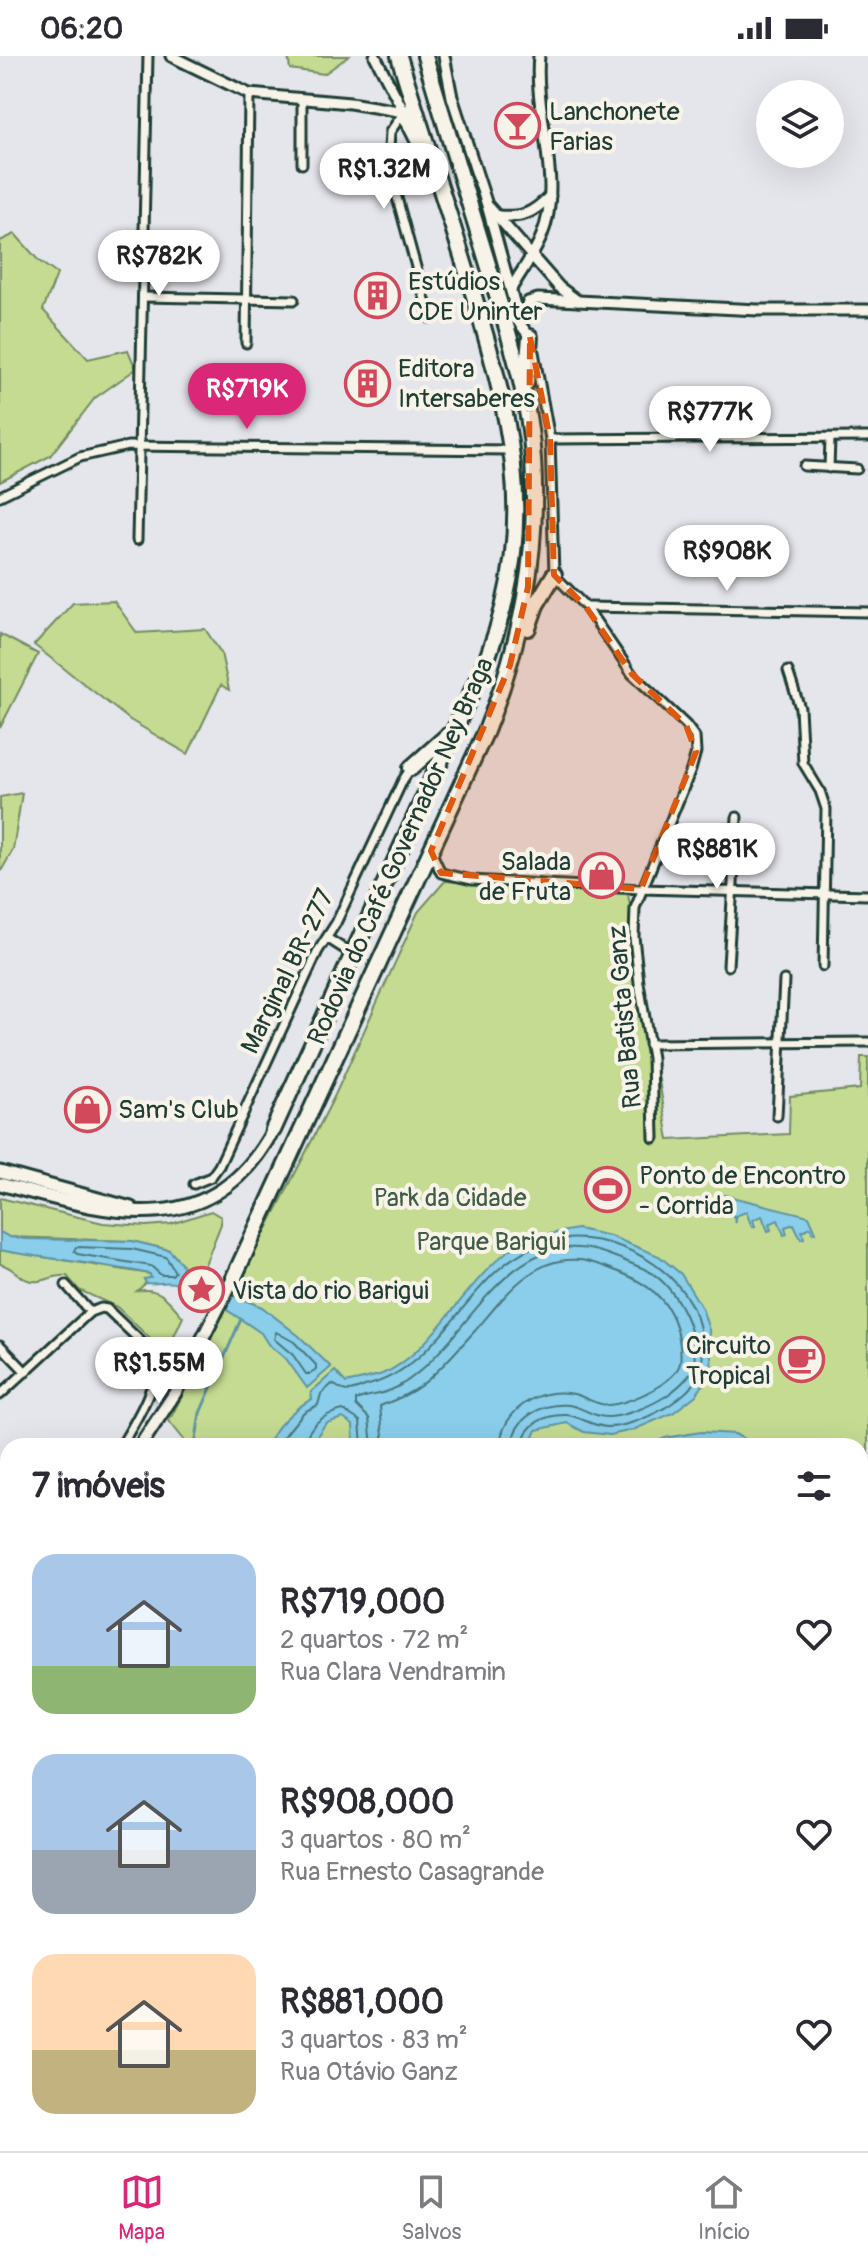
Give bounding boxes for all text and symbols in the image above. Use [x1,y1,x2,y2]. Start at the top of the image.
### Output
text: 06:20 [40,10,123,47]
map controls [756,80,844,168]
button: layers [756,80,844,168]
place label: Lanchonete Farias [549,96,680,158]
bar icon: Lanchonete Farias [494,102,542,150]
pin: R$1.32M [310,143,458,211]
text: R$1.32M [338,153,430,185]
pin: R$782K [94,230,224,298]
text: R$782K [116,240,202,272]
place label: Estúdios CDE Uninter [408,266,543,328]
building icon: Estúdios CDE Uninter [353,272,401,320]
place label: Editora Intersaberes [398,353,535,415]
building icon: Editora Intersaberes [343,359,391,407]
pin: R$719K [182,363,312,431]
text: R$719K [206,373,288,405]
pin: R$777K [645,386,775,454]
text: R$777K [667,396,753,428]
pin: R$908K [662,525,792,593]
text: R$908K [682,535,772,567]
street label: Rodovia do Café Governador Ney Braga [301,653,501,1050]
pin: R$881K [652,823,782,891]
text: R$881K [676,833,758,865]
place label: Salada de Fruta [479,846,571,908]
shop icon: Salada de Fruta [578,852,626,900]
street label: Marginal BR-277 [234,884,342,1059]
street label: Rua Batista Ganz [601,924,649,1110]
shop icon: Sam's Club [63,1085,111,1133]
place label: Sam's Club [118,1094,239,1126]
place label: Ponto de Encontro - Corrida [639,1160,846,1222]
sports icon: Ponto de Encontro - Corrida [584,1166,632,1214]
park label: Park da Cidade [374,1182,527,1214]
park label: Parque Barigui [416,1226,566,1258]
place icon: Vista do rio Barigui [177,1266,225,1314]
place label: Vista do rio Barigui [232,1275,429,1307]
place label: Circuito Tropical [686,1330,771,1392]
cafe icon: Circuito Tropical [778,1336,826,1384]
pin: R$1.55M [85,1337,233,1405]
text: R$1.55M [113,1347,205,1379]
icon: filters [792,1464,836,1508]
text: 7 imóveis [32,1465,165,1508]
text: R$719,000 [280,1581,445,1624]
icon: home [96,1586,192,1682]
icon: heart [792,1612,836,1656]
text: 2 quartos · 72 m² [280,1624,468,1656]
text: Rua Clara Vendramin [280,1656,506,1688]
text: R$908,000 [280,1781,454,1824]
icon: home [96,1786,192,1882]
icon: heart [792,1812,836,1856]
text: 3 quartos · 80 m² [280,1824,471,1856]
text: Rua Ernesto Casagrande [280,1856,544,1888]
text: R$881,000 [280,1981,444,2024]
icon: home [96,1986,192,2082]
icon: heart [792,2012,836,2056]
text: 3 quartos · 83 m² [280,2024,468,2056]
text: Rua Otávio Ganz [280,2056,458,2088]
tab: Mapa [118,2170,165,2246]
tab: Salvos [402,2170,461,2246]
tab: Início [698,2170,750,2246]

